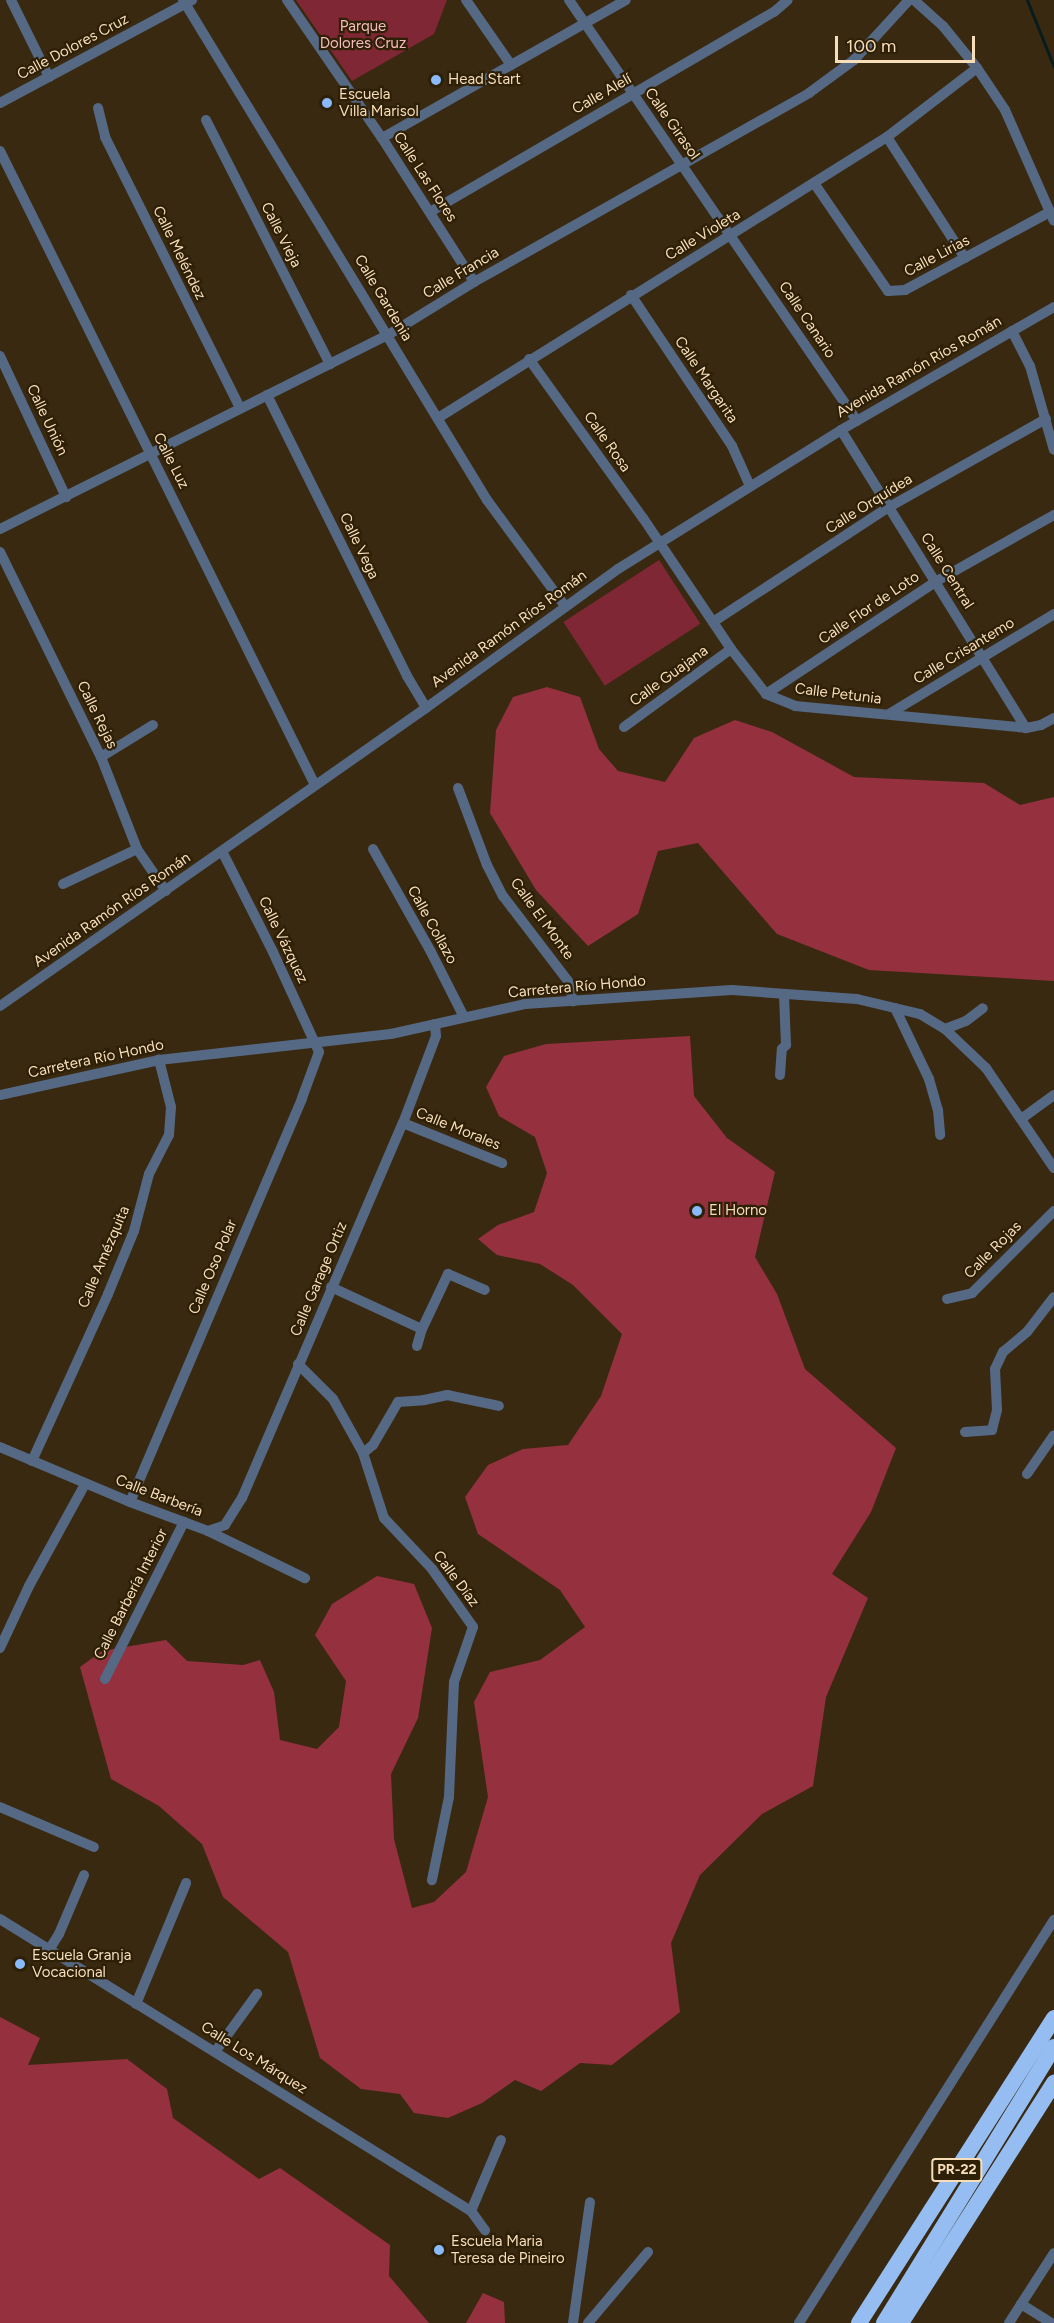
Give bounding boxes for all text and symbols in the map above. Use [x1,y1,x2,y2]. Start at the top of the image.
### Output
street label: Calle Dolores Cruz [14,10,132,84]
park label: Parque Dolores Cruz [320,17,406,52]
scale bar [838,24,978,62]
text: 100 m [846,35,896,57]
street label: Calle Alelí [569,70,635,118]
place label: Head Start [448,71,521,89]
marker: Head Start [429,73,443,87]
place label: Escuela Villa Marisol [339,85,419,120]
street label: Calle Girasol [641,85,703,163]
marker: Escuela Villa Marisol [320,96,334,110]
street label: Calle Las Flores [389,129,461,225]
street label: Calle Vieja [257,199,305,271]
street label: Calle Meléndez [149,203,209,303]
street label: Calle Violeta [662,206,744,264]
street label: Calle Lirias [901,231,973,281]
street label: Calle Francia [420,243,502,303]
street label: Calle Gardenia [350,252,416,344]
street label: Calle Canario [775,278,839,362]
street label: Avenida Ramón Ríos Román [833,312,1005,422]
street label: Calle Margarita [670,333,742,427]
street label: Calle Unión [23,382,71,458]
street label: Calle Rosa [580,408,634,476]
street label: Calle Luz [149,430,193,492]
street label: Calle Orquídea [822,470,916,538]
street label: Calle Vega [335,510,383,582]
street label: Calle Central [917,530,977,612]
street label: Avenida Ramón Ríos Román [428,567,590,691]
street label: Calle Flor de Loto [815,568,923,648]
street label: Calle Crisantemo [910,614,1018,688]
street label: Calle Guajana [626,642,712,710]
street label: Calle Rejas [73,678,121,752]
street label: Calle Petunia [794,680,882,708]
street label: Avenida Ramón Ríos Román [30,849,194,971]
street label: Calle El Monte [506,875,578,963]
street label: Calle Collazo [403,883,461,967]
street label: Calle Vázquez [254,894,312,986]
street label: Carretera Río Hondo [507,972,647,1002]
street label: Carretera Río Hondo [27,1036,165,1082]
street label: Calle Morales [413,1104,503,1154]
place label: El Horno [709,1202,767,1220]
street label: Calle Amézquita [74,1203,134,1311]
marker: El Horno [690,1204,704,1218]
street label: Calle Oso Polar [185,1217,241,1317]
street label: Calle Rojas [961,1218,1025,1282]
street label: Calle Garage Ortiz [287,1219,351,1339]
street label: Calle Barbería [113,1471,205,1521]
street label: Calle Barbería Interior [90,1526,172,1662]
street label: Calle Díaz [429,1547,483,1611]
place label: Escuela Granja Vocacional [32,1946,131,1981]
marker: Escuela Granja Vocacional [13,1957,27,1971]
street label: Calle Los Márquez [197,2018,311,2098]
road number: PR-22 [930,2159,984,2181]
place label: Escuela Maria Teresa de Pineiro [451,2232,565,2267]
marker: Escuela Maria Teresa de Pineiro [432,2243,446,2257]

